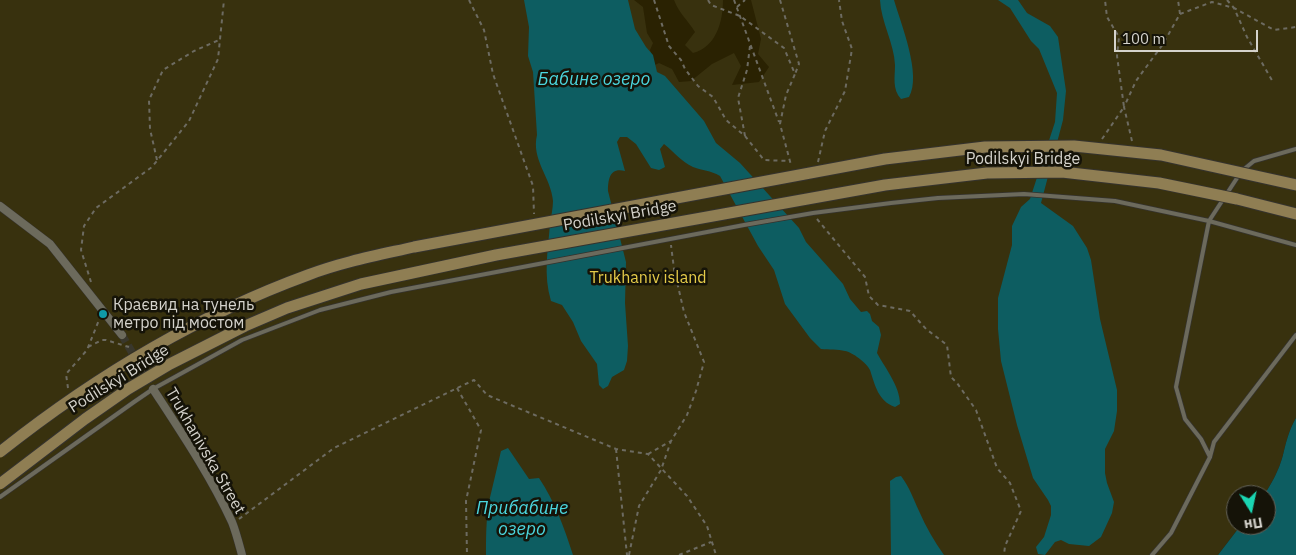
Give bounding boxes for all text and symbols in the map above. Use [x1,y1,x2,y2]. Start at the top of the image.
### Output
scale bar [1116,20,1260,52]
text: 100 m [1122,29,1166,48]
water label: Бабине озеро [538,69,650,91]
street label: Podilskyi Bridge [966,149,1080,169]
street label: Podilskyi Bridge [562,197,678,235]
park label: Trukhaniv island [589,268,707,288]
place label: Краєвид на тунель метро під мостом [113,295,254,333]
marker: Краєвид на тунель метро під мостом [97,308,109,320]
street label: Podilskyi Bridge [65,340,173,418]
street label: Trukhanivska Street [161,384,249,518]
north arrow [1226,485,1276,535]
water label: Прибабине озеро [476,498,568,540]
text: Пн [1243,513,1264,534]

